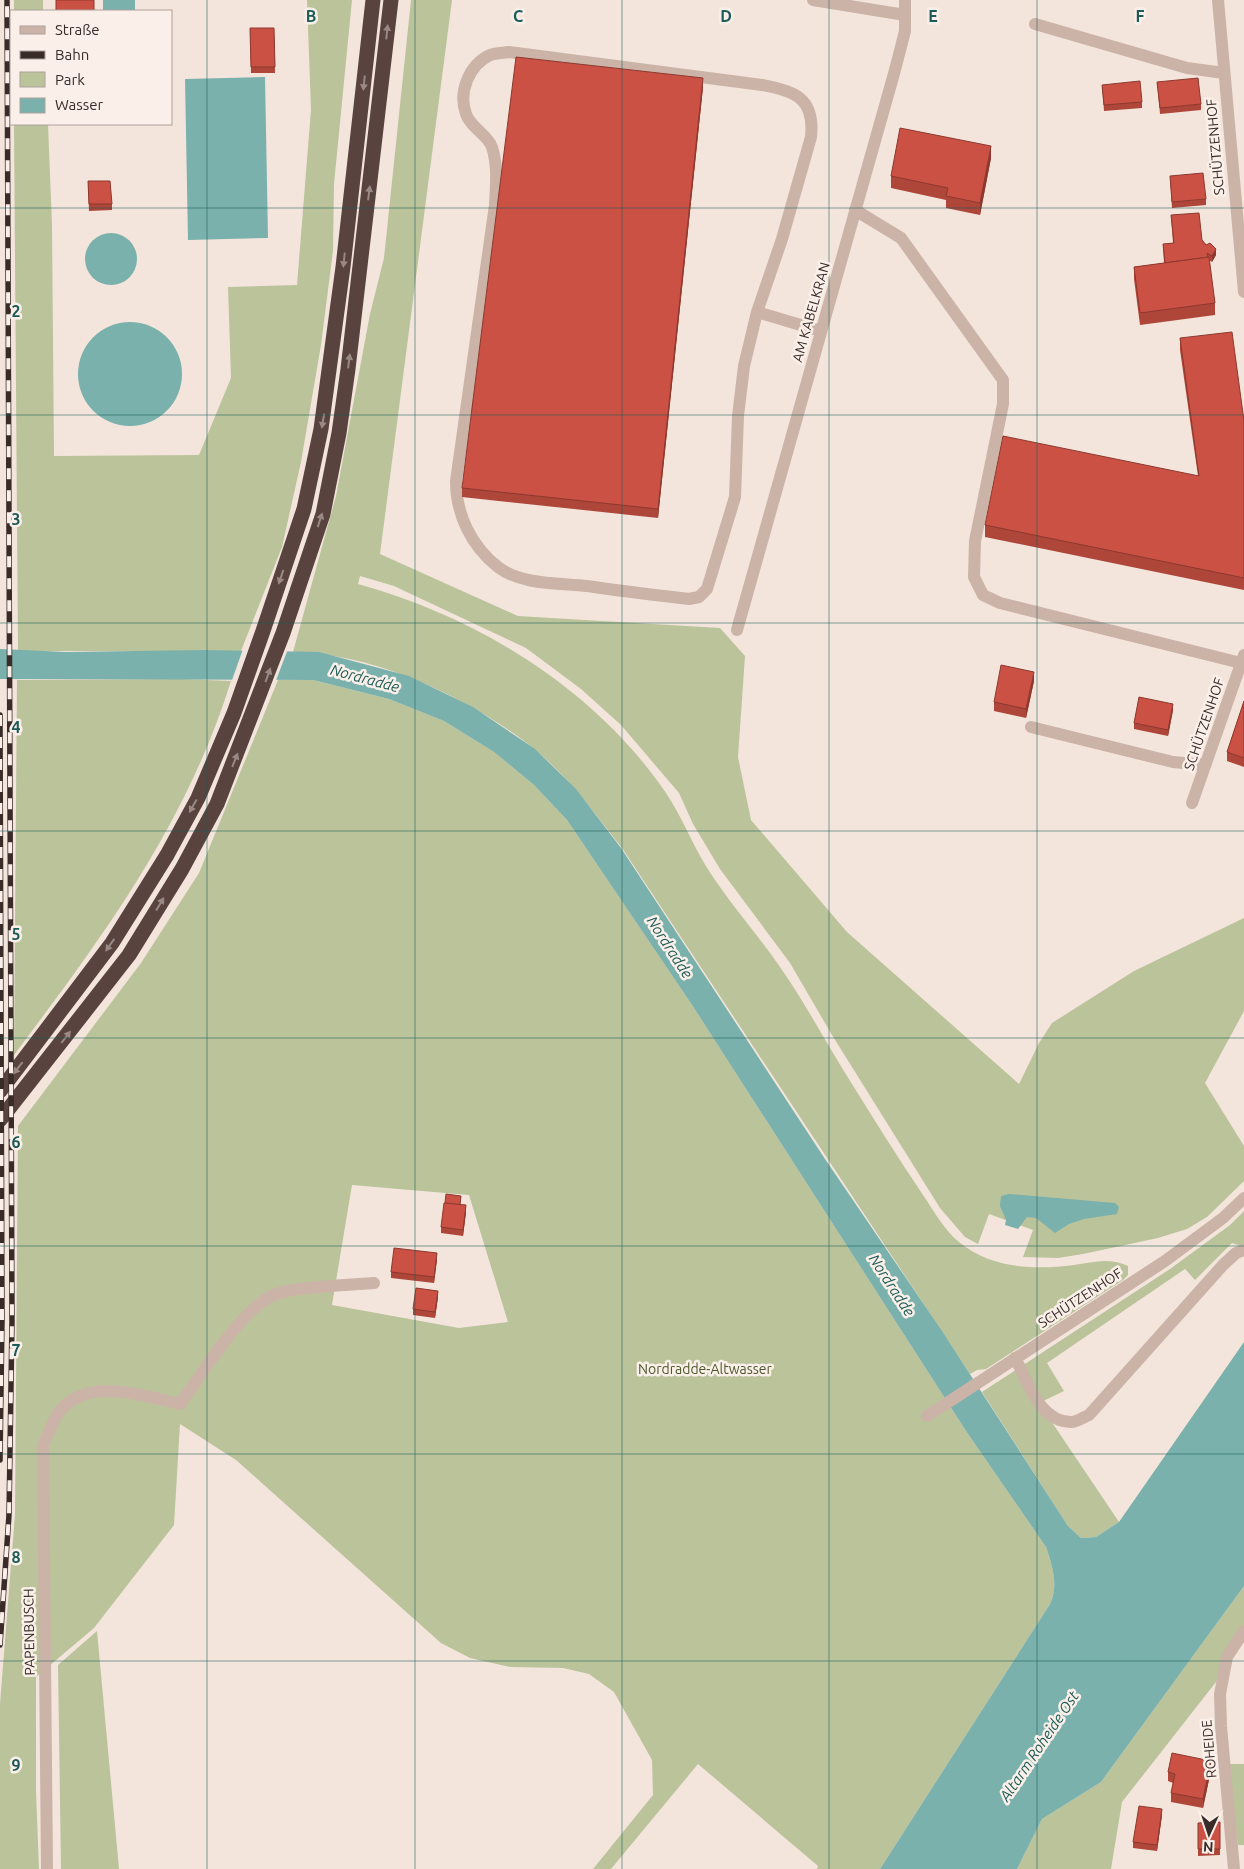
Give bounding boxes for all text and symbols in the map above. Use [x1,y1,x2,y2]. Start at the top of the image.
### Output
text: B [306,7,316,25]
text: C [513,7,523,25]
text: D [720,7,732,25]
text: E [928,7,938,25]
text: F [1136,7,1145,25]
legend [10,10,172,125]
text: Straße [55,21,99,38]
one-way arrow [383,23,391,39]
text: Bahn [55,46,89,63]
text: Park [55,71,85,88]
one-way arrow [359,76,367,92]
text: Wasser [55,96,104,113]
street label: SCHÜTZENHOF [1202,98,1227,196]
one-way arrow [365,185,373,201]
one-way arrow [340,252,348,268]
street label: AM KABELKRAN [789,260,833,364]
text: 2 [11,302,21,320]
one-way arrow [345,352,353,368]
one-way arrow [318,413,326,429]
text: 3 [11,510,21,528]
one-way arrow [317,513,325,528]
one-way arrow [277,570,284,585]
water label: Nordradde [329,661,402,695]
one-way arrow [264,667,272,682]
street label: SCHÜTZENHOF [1180,675,1227,772]
text: 4 [11,718,21,736]
one-way arrow [231,753,239,767]
one-way arrow [189,799,197,814]
one-way arrow [155,898,165,911]
water label: Nordradde [644,913,697,982]
text: 5 [11,925,21,943]
one-way arrow [105,939,115,952]
one-way arrow [61,1031,72,1044]
one-way arrow [12,1061,23,1074]
text: 6 [11,1133,21,1151]
water label: Nordradde [866,1251,919,1320]
street label: SCHÜTZENHOF [1035,1264,1125,1331]
text: 7 [11,1341,21,1359]
park label: Nordradde-Altwasser [638,1361,773,1377]
text: 8 [11,1548,21,1566]
street label: PAPENBUSCH [20,1588,38,1676]
water label: Altarm Roheide Ost [995,1688,1082,1805]
street label: ROHEIDE [1198,1719,1220,1779]
text: 9 [11,1756,21,1774]
north arrow [1184,1809,1234,1859]
text: N [1203,1839,1214,1855]

